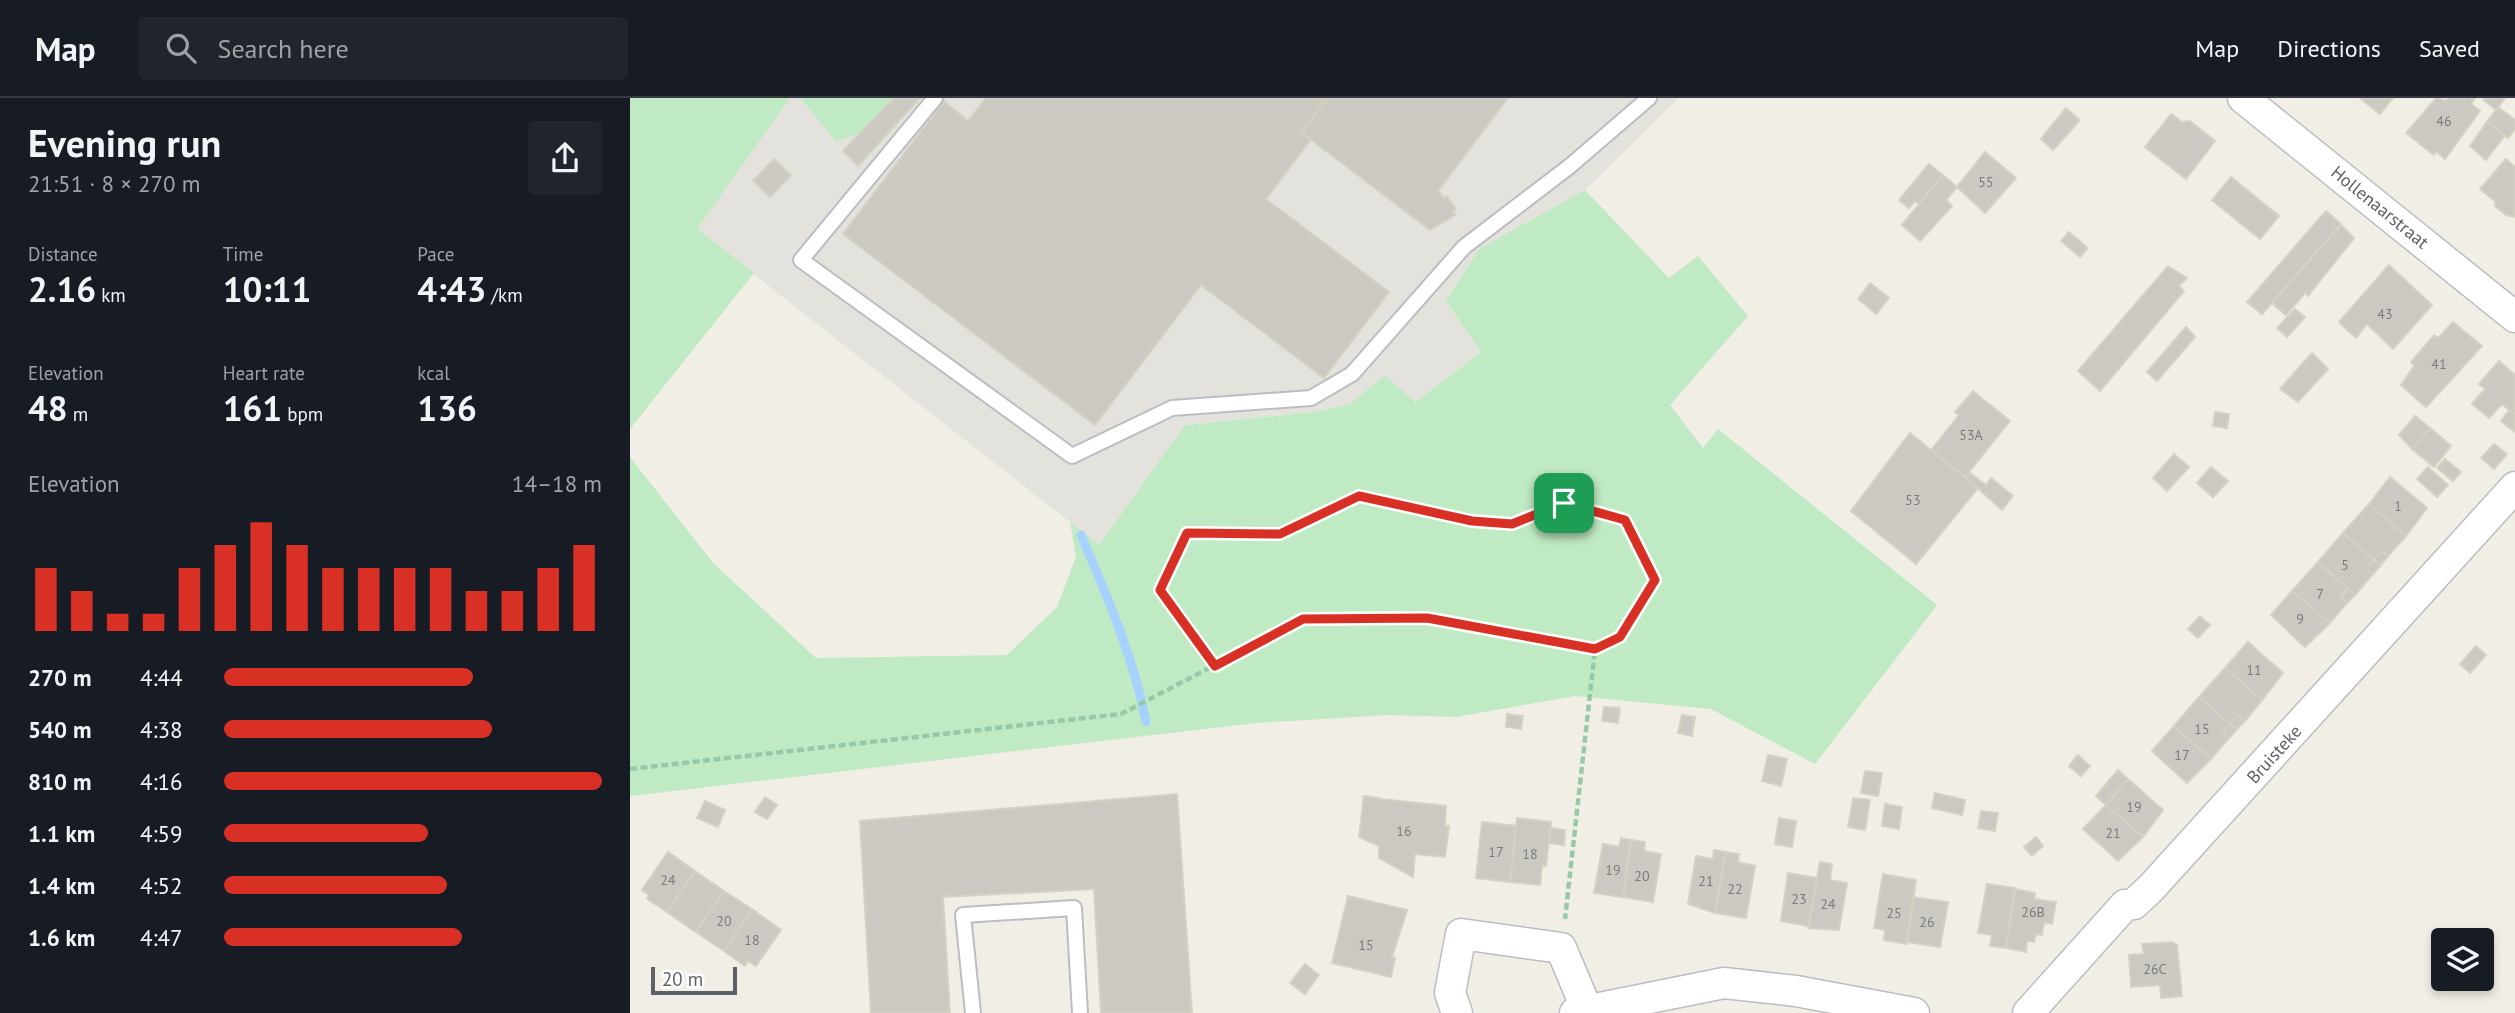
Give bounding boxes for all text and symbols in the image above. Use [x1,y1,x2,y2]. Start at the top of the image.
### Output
search box [138,17,628,80]
text: Map [35,27,96,70]
icon: search [162,29,200,67]
text: Search here [218,32,349,65]
text: Map [2195,33,2239,64]
text: Directions [2277,33,2381,64]
text: Saved [2419,33,2480,64]
house number: 46 [2436,112,2452,130]
text: Evening run [28,118,221,167]
button: share [528,121,602,195]
street label: Hollenaarstraat [2327,161,2433,253]
text: 21:51 · 8 × 270 m [28,169,200,198]
house number: 55 [1978,173,1994,191]
text: Distance [28,242,98,266]
text: Time [223,242,263,266]
text: Pace [417,242,455,266]
text: 2.16 [28,266,96,312]
text: 10:11 [223,266,311,312]
text: 4:43 [417,266,486,312]
text: km [96,283,126,307]
text: /km [486,283,523,307]
house number: 43 [2377,305,2393,323]
house number: 41 [2431,355,2447,373]
text: Elevation [28,361,104,385]
text: Heart rate [223,361,305,385]
text: kcal [417,361,450,385]
text: 48 [28,385,68,431]
text: 161 [223,385,282,431]
text: 136 [417,385,477,431]
text: m [68,402,88,426]
text: bpm [282,402,323,426]
house number: 53A [1959,426,1984,444]
text: Elevation [28,469,120,498]
text: 14–18 m [512,469,602,498]
pin [1534,473,1594,533]
icon: arrive [1545,484,1583,522]
house number: 53 [1905,491,1921,509]
house number: 1 [2394,497,2402,515]
house number: 5 [2341,556,2349,574]
house number: 7 [2316,585,2324,603]
house number: 9 [2296,610,2304,628]
house number: 11 [2246,661,2262,679]
text: 270 m [28,663,91,692]
text: 4:44 [140,663,183,692]
text: 540 m [28,715,91,744]
text: 4:38 [140,715,183,744]
house number: 15 [2194,720,2210,738]
street label: Bruisteke [2242,720,2306,788]
house number: 17 [2174,746,2190,764]
text: 810 m [28,767,91,796]
text: 4:16 [140,767,183,796]
house number: 19 [2126,798,2142,816]
text: 1.1 km [28,819,95,848]
text: 4:59 [140,819,183,848]
house number: 16 [1396,822,1412,840]
house number: 21 [2105,824,2121,842]
house number: 17 [1488,843,1504,861]
house number: 18 [1522,845,1538,863]
house number: 19 [1605,861,1621,879]
house number: 20 [1634,867,1650,885]
text: 1.4 km [28,871,95,900]
text: 4:52 [140,871,183,900]
house number: 24 [660,871,676,889]
house number: 21 [1698,872,1714,890]
house number: 22 [1727,880,1743,898]
house number: 23 [1791,890,1807,908]
house number: 24 [1820,895,1836,913]
house number: 26B [2021,903,2045,921]
house number: 25 [1886,904,1902,922]
house number: 20 [716,912,732,930]
house number: 26 [1919,913,1935,931]
text: 1.6 km [28,923,95,952]
text: 4:47 [140,923,183,952]
map controls [2431,928,2494,991]
button: layers [2431,928,2494,991]
house number: 18 [744,931,760,949]
house number: 15 [1358,936,1374,954]
house number: 26C [2143,960,2167,978]
scale bar [651,964,737,996]
text: 20 m [662,967,703,991]

